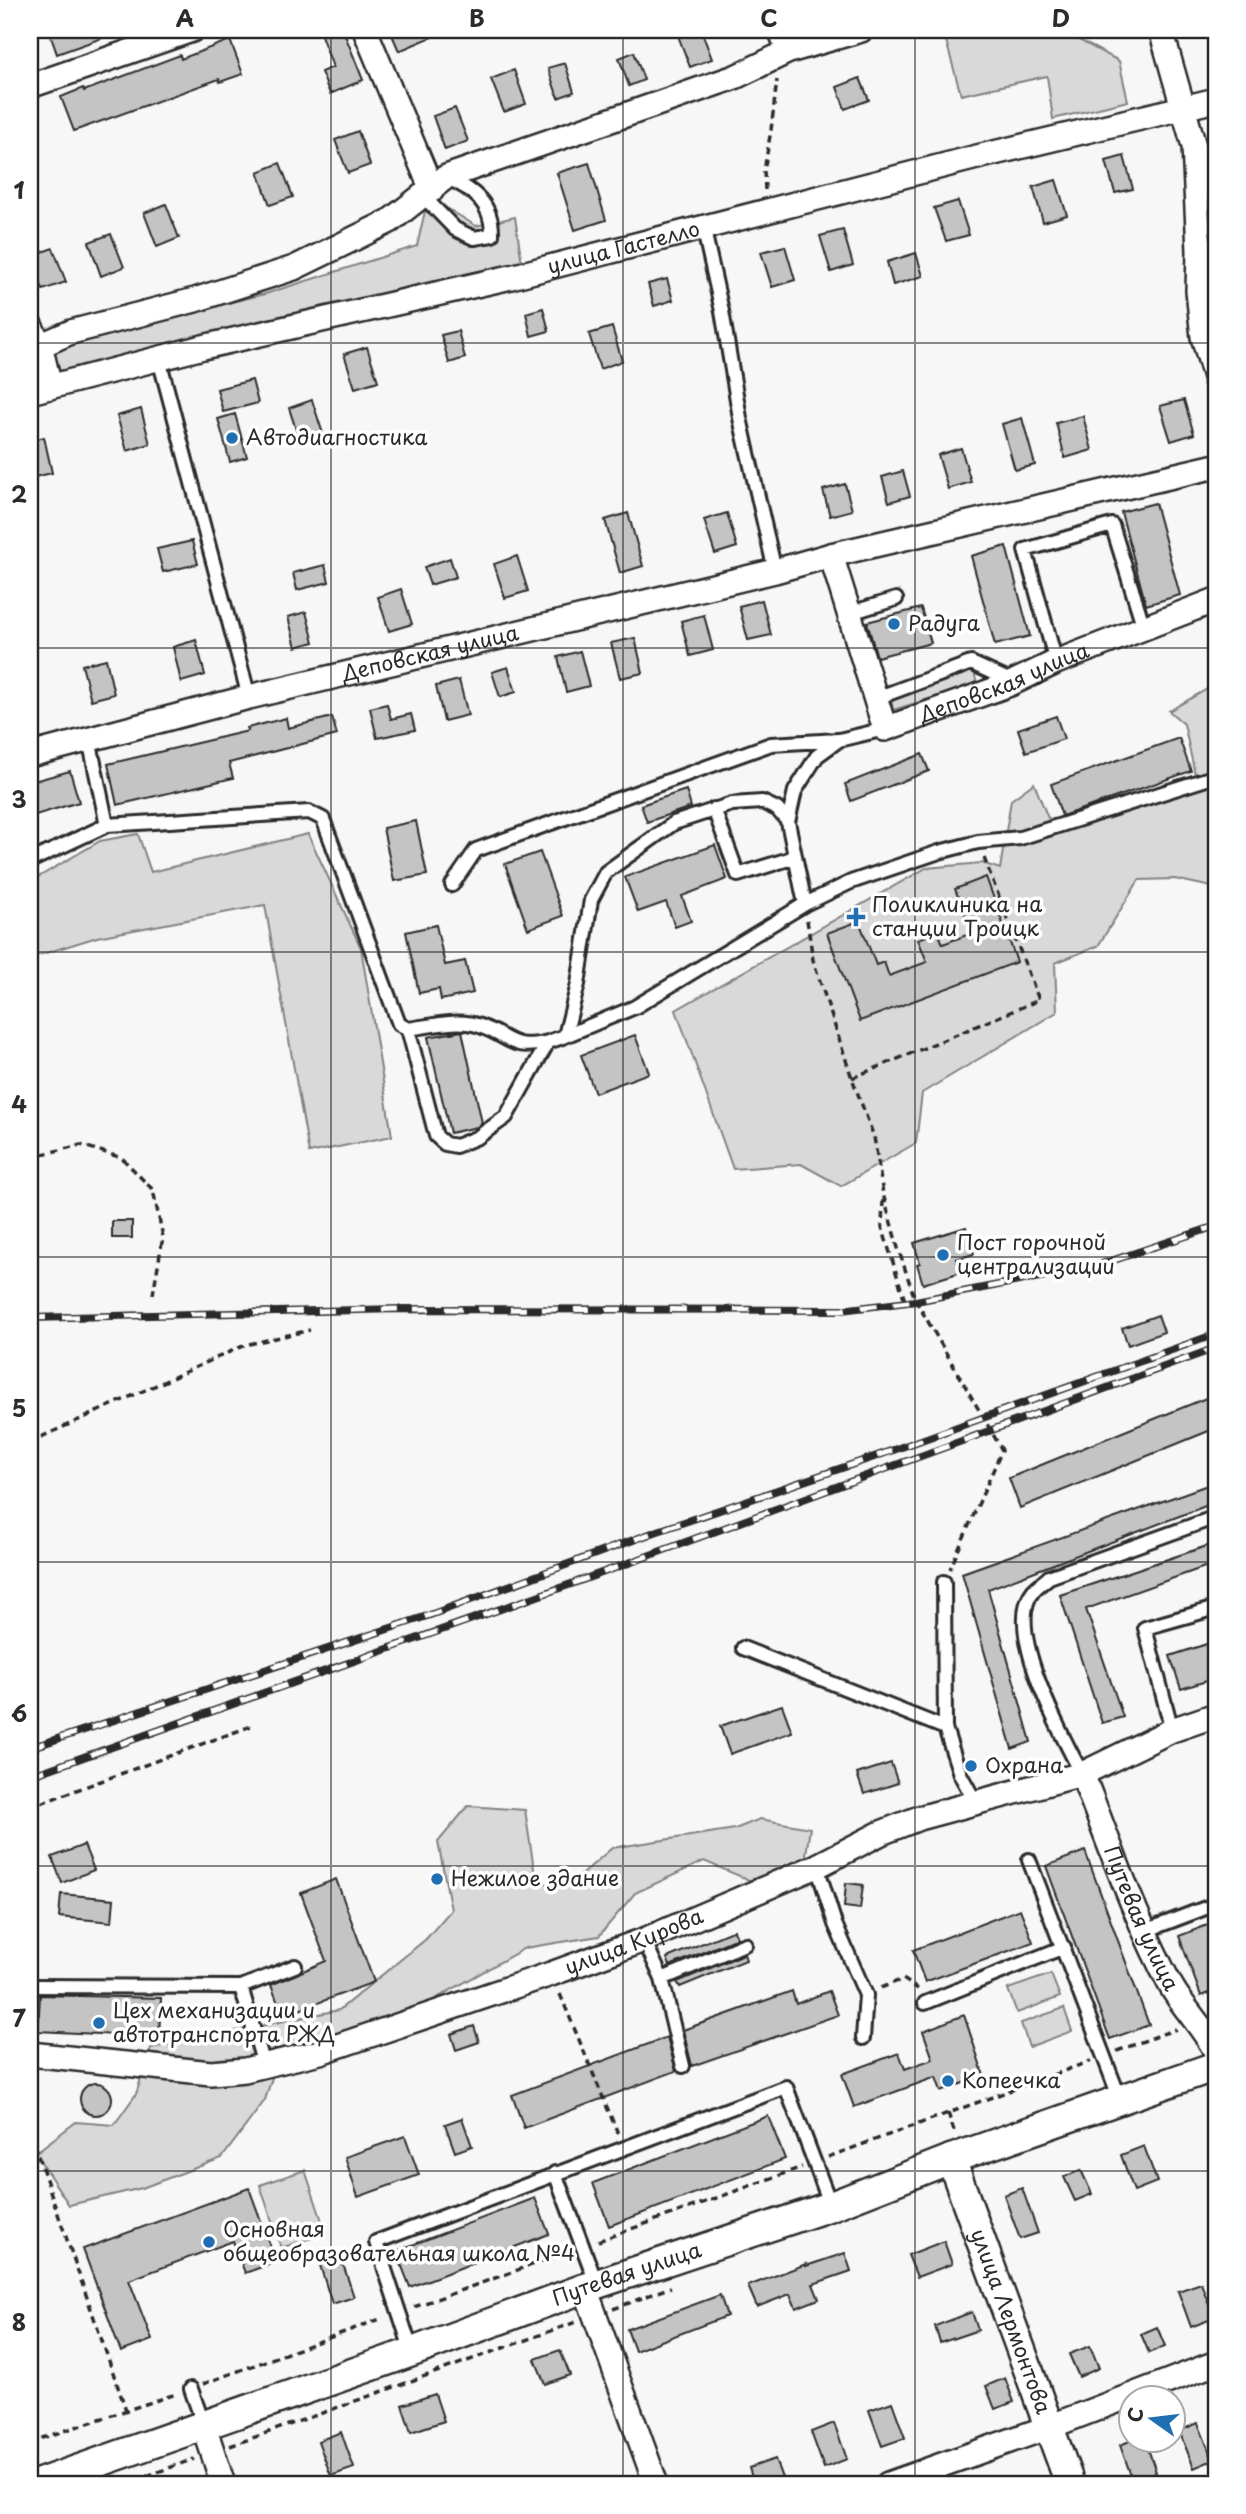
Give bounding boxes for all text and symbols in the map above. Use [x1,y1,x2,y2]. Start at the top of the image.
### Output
text: A [176,0,194,35]
text: B [469,0,485,35]
text: C [760,0,778,35]
text: D [1052,0,1070,35]
text: 1 [14,172,25,207]
street label: улица Гастелло [544,211,703,281]
place label: Автодиагностика [246,420,428,452]
marker: Автодиагностика [224,430,240,446]
text: 2 [11,476,27,511]
place label: Радуга [908,606,980,638]
street label: Деповская улица [337,615,522,688]
marker: Радуга [886,616,902,632]
street label: Деповская улица [913,633,1094,730]
text: 3 [11,781,27,816]
place label: Поликлиника на станции Троицк [872,887,1042,943]
marker: Поликлиника на станции Троицк [846,907,866,927]
text: 4 [11,1086,27,1121]
place label: Пост горочной централизации [957,1225,1115,1281]
marker: Пост горочной централизации [935,1247,951,1263]
text: 5 [12,1390,26,1425]
text: 6 [11,1695,27,1730]
place label: Охрана [985,1748,1064,1780]
marker: Охрана [963,1758,979,1774]
street label: Путевая улица [1097,1840,1189,1997]
place label: Нежилое здание [451,1861,619,1893]
marker: Нежилое здание [429,1871,445,1887]
street label: улица Кирова [560,1899,707,1982]
place label: Цех механизации и автотранспорта РЖД [113,1993,335,2049]
text: 7 [12,2000,26,2035]
marker: Цех механизации и автотранспорта РЖД [91,2015,107,2031]
place label: Копеечка [962,2063,1061,2095]
marker: Копеечка [940,2073,956,2089]
place label: Основная общеобразовательная школа №4 [223,2212,575,2268]
street label: улица Лермонтова [964,2224,1061,2418]
street label: Путевая улица [547,2232,706,2313]
marker: Основная общеобразовательная школа №4 [201,2234,217,2250]
text: 8 [12,2304,26,2339]
north arrow [1116,2384,1186,2454]
text: С [1119,2404,1150,2425]

